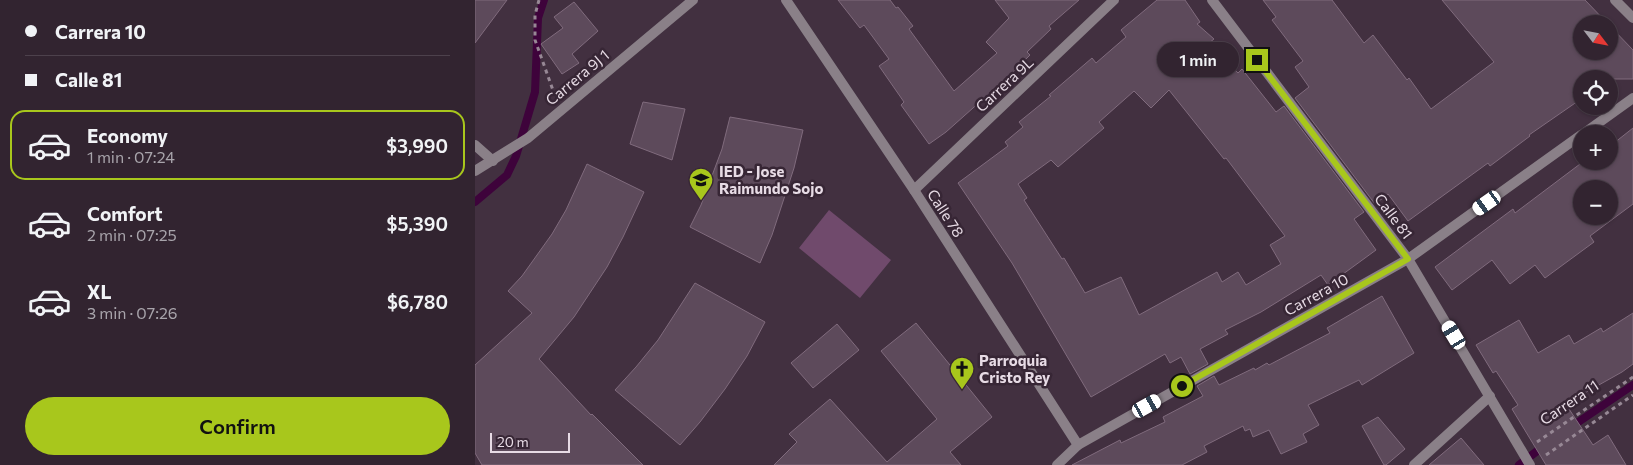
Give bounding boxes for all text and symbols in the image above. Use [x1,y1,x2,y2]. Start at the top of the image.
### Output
north arrow [1573,15,1617,60]
map controls [1573,15,1618,225]
text: Carrera 10 [55,20,146,43]
callout: 1 min [1157,42,1239,78]
street label: Carrera 9J 1 [542,45,612,109]
route end [1246,49,1268,71]
text: 1 min [1179,50,1217,69]
street label: Carrera 9L [972,53,1037,115]
text: Calle 81 [55,68,122,91]
button: locate [1573,70,1618,115]
icon: car [27,123,72,168]
text: Economy [87,124,168,147]
button: + [1573,125,1618,170]
text: $3,990 [386,134,448,157]
text: 1 min · 07:24 [87,147,175,166]
place label: IED - Jose Raimundo Sojo [719,162,823,197]
school or university icon: IED - Jose Raimundo Sojo [688,167,714,201]
button: − [1573,180,1618,225]
street label: Calle 78 [924,186,968,240]
car [1470,188,1503,218]
street label: Calle 81 [1371,190,1417,242]
icon: car [27,201,72,246]
text: Comfort [87,202,163,225]
text: $5,390 [387,212,448,235]
text: 2 min · 07:25 [87,225,177,244]
street label: Carrera 10 [1281,269,1351,319]
icon: car [27,279,72,324]
text: XL [87,280,112,303]
text: $6,780 [387,290,448,313]
text: 3 min · 07:26 [87,303,177,322]
car [1439,318,1468,352]
place label: Parroquia Cristo Rey [979,351,1051,386]
church icon: Parroquia Cristo Rey [949,356,975,390]
route start [1171,375,1193,397]
street label: Carrera 11 [1536,376,1602,428]
car [1130,392,1163,420]
button: Confirm [25,397,450,455]
scale bar [490,430,570,453]
text: 20 m [497,433,529,450]

